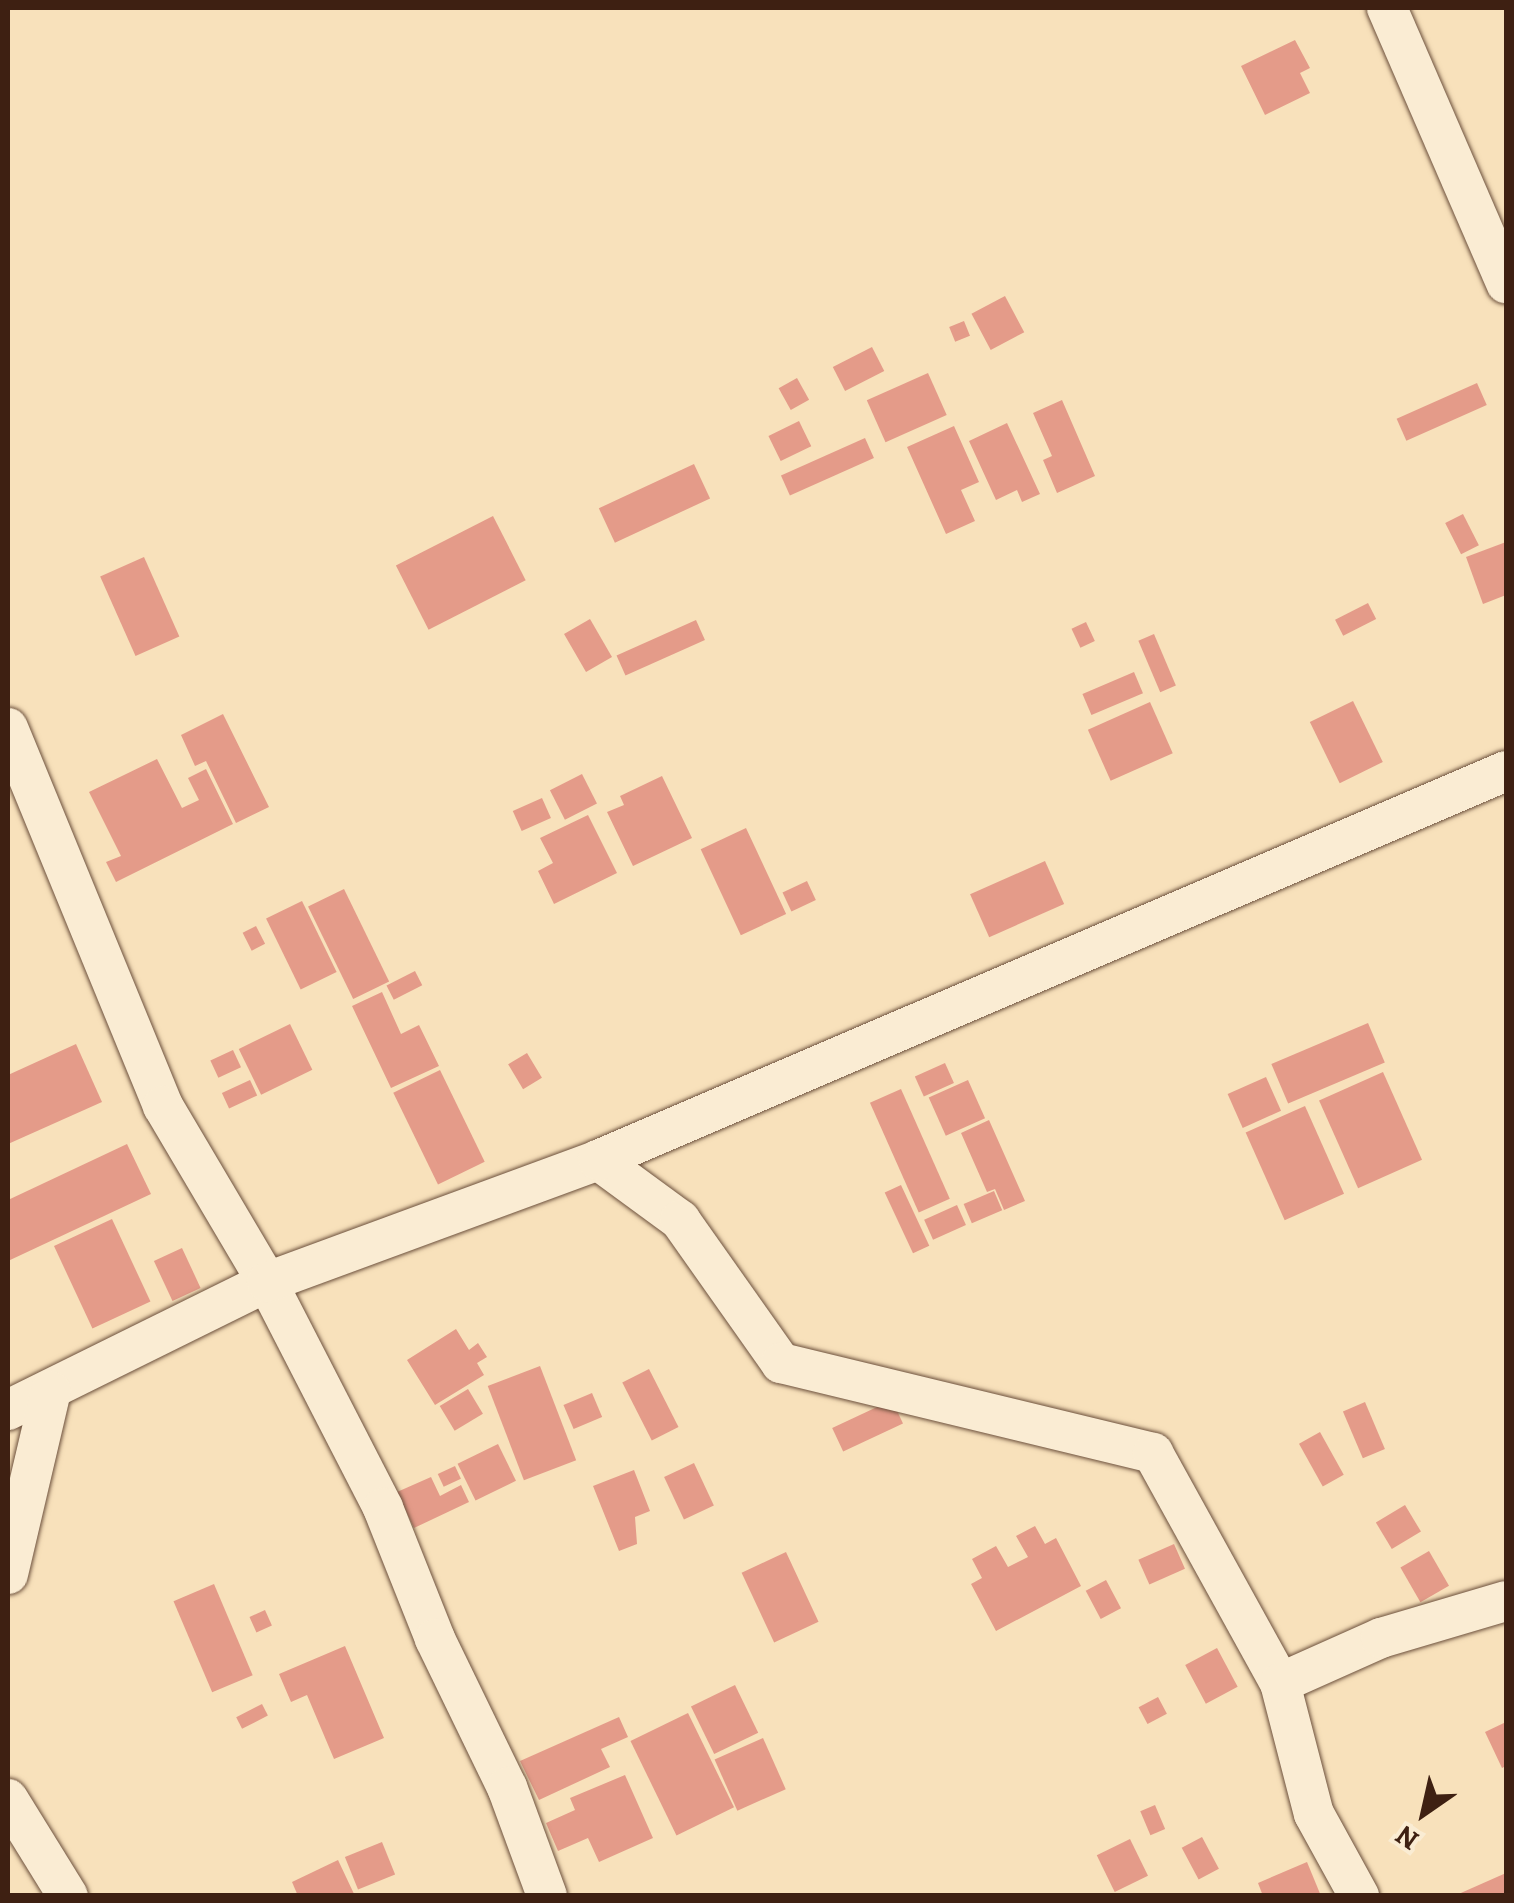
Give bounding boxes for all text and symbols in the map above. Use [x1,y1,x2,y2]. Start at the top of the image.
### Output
north arrow [1374,1763,1474,1863]
text: N [1388,1816,1426,1859]

